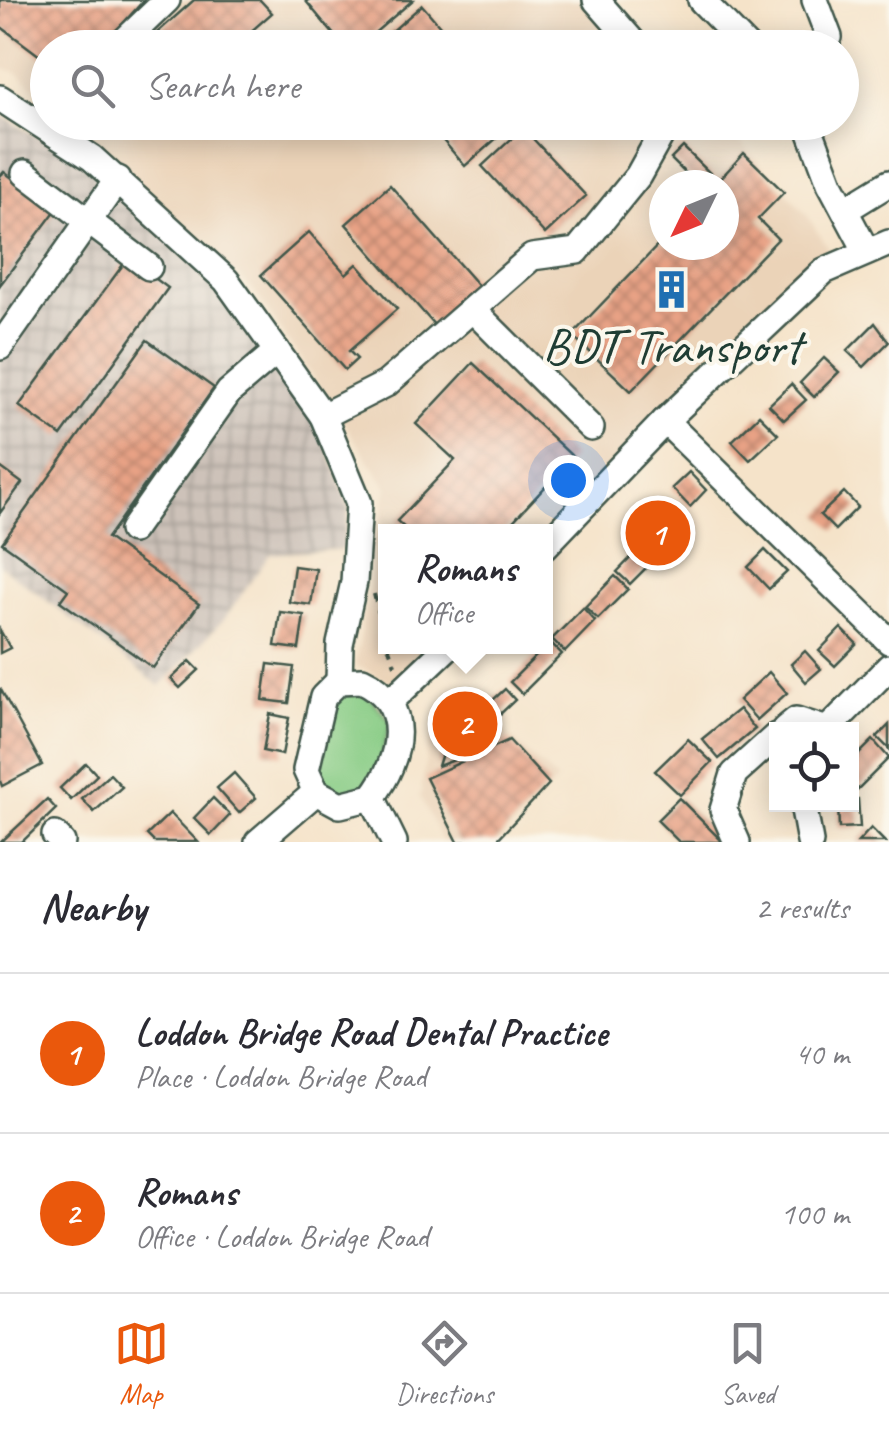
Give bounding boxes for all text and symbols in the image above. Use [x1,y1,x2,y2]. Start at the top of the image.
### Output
search box [30,30,859,140]
icon: search [65,58,120,113]
text: Search here [145,62,300,109]
north arrow [649,170,739,260]
building icon: BDT Transport [651,269,693,311]
place label: BDT Transport [543,315,808,378]
your location [543,455,594,506]
pin: 1 [626,496,690,570]
popup [378,524,553,654]
text: Romans [415,545,517,592]
text: Office [415,592,473,633]
pin: 2 [432,686,498,762]
map controls [769,722,859,812]
button: locate [769,722,859,812]
text: Nearby [40,881,146,934]
text: 2 results [755,887,849,928]
text: Loddon Bridge Road Dental Practice [135,1009,607,1056]
text: 1 [65,1033,80,1074]
text: 40 m [795,1033,849,1074]
text: Place · Loddon Bridge Road [135,1056,426,1097]
text: Romans [135,1169,237,1216]
text: 2 [65,1193,80,1234]
text: 100 m [780,1193,849,1234]
text: Office · Loddon Bridge Road [135,1216,429,1257]
tab: Map [114,1316,169,1411]
tab: Directions [396,1316,493,1411]
tab: Saved [720,1316,775,1411]

